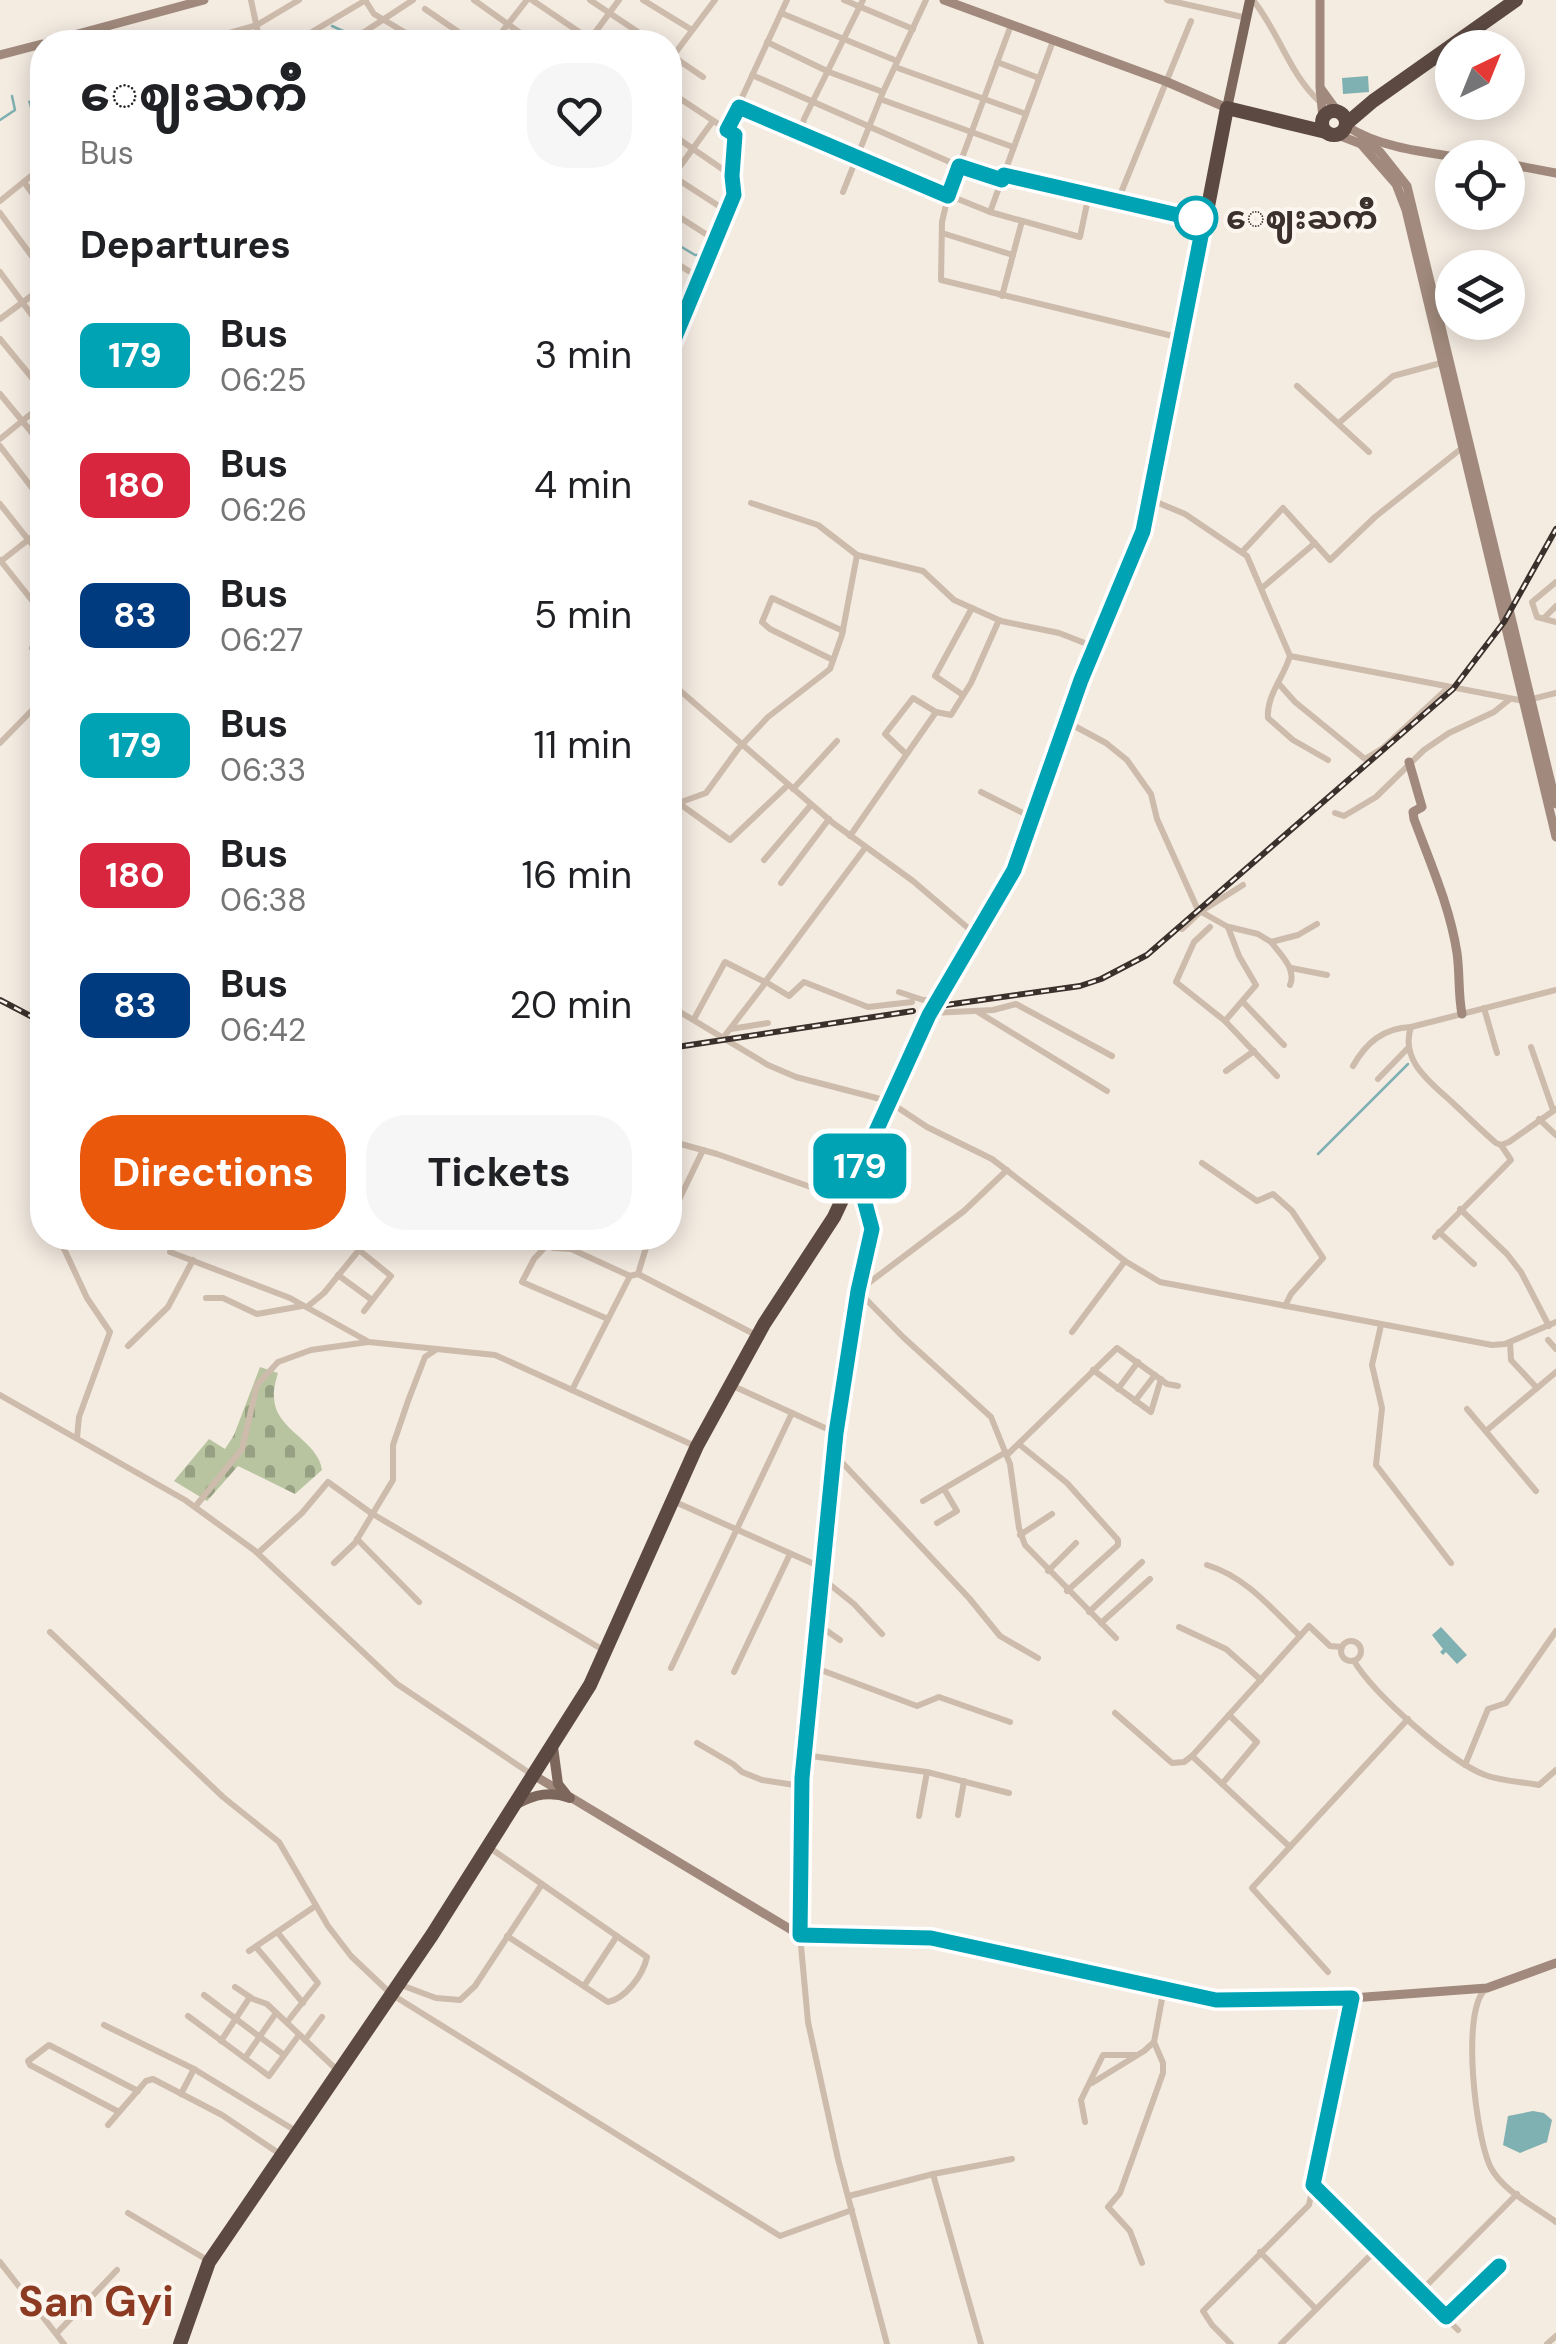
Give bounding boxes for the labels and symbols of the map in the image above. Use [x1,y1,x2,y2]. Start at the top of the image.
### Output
north arrow [1435,30,1525,120]
place label: ေဈးႀကိဳ [1226,196,1378,244]
marker: ေဈးႀကိဳ [1175,197,1217,239]
line badge: 179 [802,1134,918,1198]
district label: San Gyi [18,2274,174,2329]

